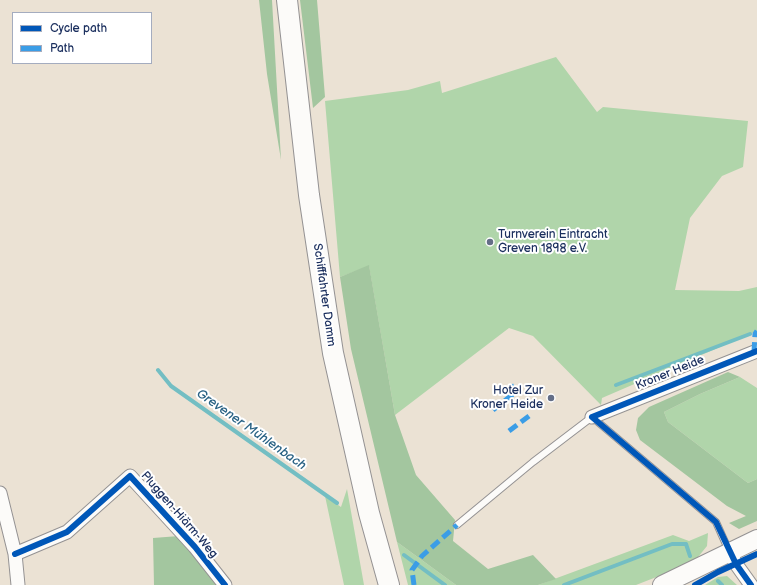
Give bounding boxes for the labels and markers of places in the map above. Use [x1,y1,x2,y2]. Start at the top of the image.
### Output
place label: Turnverein Eintracht Greven 1898 e.V. [498,228,608,256]
marker: Turnverein Eintracht Greven 1898 e.V. [485,237,495,247]
place label: Hotel Zur Kroner Heide [470,384,543,412]
marker: Hotel Zur Kroner Heide [546,393,556,403]

